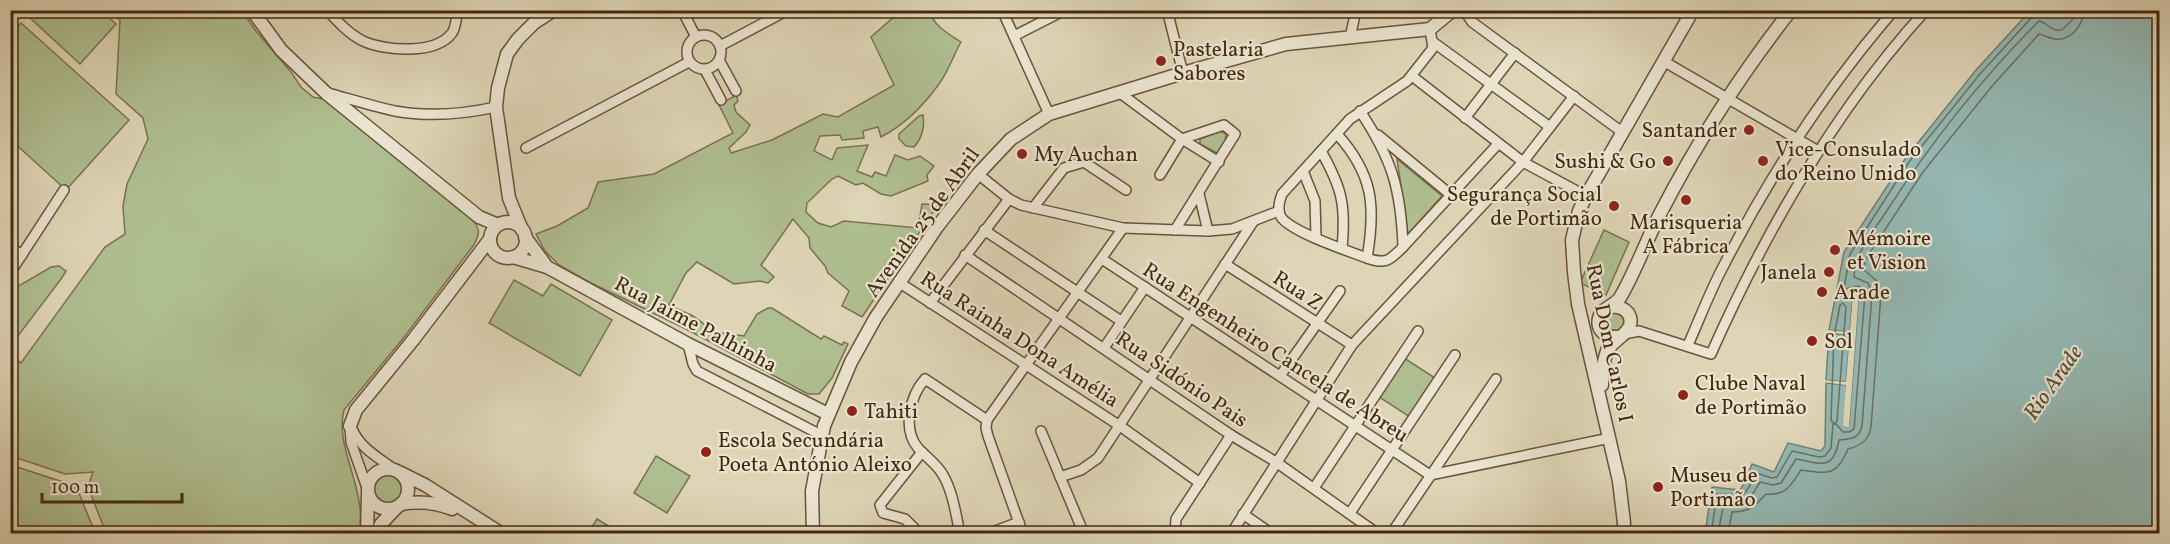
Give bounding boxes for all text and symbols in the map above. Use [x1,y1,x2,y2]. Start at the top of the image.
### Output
place label: Pastelaria Sabores [1173,36,1264,89]
marker: Pastelaria Sabores [1154,54,1168,68]
place label: Santander [1641,117,1737,146]
marker: Santander [1742,123,1756,137]
place label: Vice-Consulado do Reino Unido [1775,136,1921,189]
place label: My Auchan [1034,141,1138,170]
street label: Avenida 25 de Abril [859,142,988,304]
marker: My Auchan [1015,147,1029,161]
place label: Sushi & Go [1554,148,1656,177]
marker: Sushi & Go [1661,154,1675,168]
marker: Vice-Consulado do Reino Unido [1756,154,1770,168]
place label: Segurança Social de Portimão [1447,181,1602,234]
marker: Marisqueria A Fábrica [1679,193,1693,207]
marker: Segurança Social de Portimão [1607,199,1621,213]
place label: Marisqueria A Fábrica [1630,209,1742,262]
place label: Mémoire et Vision [1847,225,1931,278]
marker: Mémoire et Vision [1828,243,1842,257]
street label: Rua Engenheiro Cancela de Abreu [1136,256,1414,450]
place label: Janela [1760,259,1817,288]
street label: Rua Dom Carlos I [1578,261,1639,425]
street label: Rua Z [1267,264,1328,318]
street label: Rua Rainha Dona Amélia [914,265,1124,416]
marker: Janela [1822,265,1836,279]
street label: Rua Jaime Palhinha [609,270,782,381]
place label: Arade [1834,279,1890,308]
marker: Arade [1815,285,1829,299]
street label: Rua Sidónio Pais [1109,325,1253,435]
place label: Sol [1824,328,1853,357]
marker: Sol [1805,334,1819,348]
water label: Rio Arade [2017,340,2091,427]
place label: Clube Naval de Portimão [1695,370,1807,423]
marker: Clube Naval de Portimão [1676,388,1690,402]
place label: Tahiti [864,398,918,427]
marker: Tahiti [845,404,859,418]
place label: Escola Secundária Poeta António Aleixo [718,427,912,480]
marker: Escola Secundária Poeta António Aleixo [699,445,713,459]
place label: Museu de Portimão [1670,462,1758,515]
scale bar [42,466,182,504]
text: 100 m [51,476,100,501]
marker: Museu de Portimão [1651,480,1665,494]

